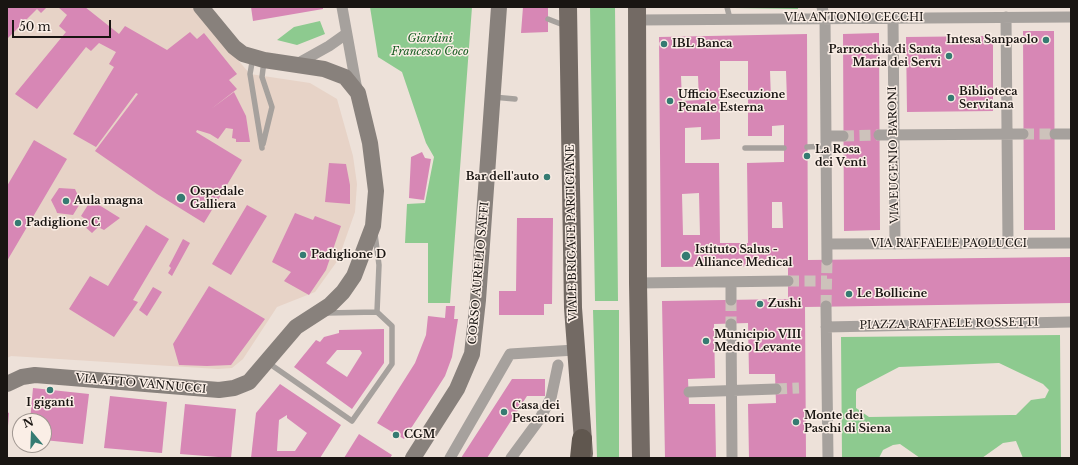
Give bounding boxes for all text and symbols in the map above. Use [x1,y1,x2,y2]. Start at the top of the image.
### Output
street label: VIA ANTONIO CECCHI [784,11,924,25]
scale bar [14,12,113,38]
text: 50 m [19,19,51,34]
park label: Giardini Francesco Coco [391,32,469,58]
place label: Intesa Sanpaolo [946,33,1038,47]
marker: Intesa Sanpaolo [1041,35,1051,45]
place label: IBL Banca [672,37,732,51]
marker: IBL Banca [659,39,669,49]
place label: Parrocchia di Santa Maria dei Servi [829,43,941,69]
marker: Parrocchia di Santa Maria dei Servi [944,51,954,61]
place label: Biblioteca Servitana [959,85,1017,111]
street label: VIA EUGENIO BARONI [886,86,902,224]
place label: Ufficio Esecuzione Penale Esterna [678,88,785,114]
marker: Biblioteca Servitana [946,93,956,103]
marker: Ufficio Esecuzione Penale Esterna [665,96,675,106]
place label: La Rosa dei Venti [815,143,866,169]
street label: VIALE BRIGATE PARTIGIANE [564,144,580,322]
marker: La Rosa dei Venti [802,151,812,161]
place label: Bar dell'auto [466,170,539,184]
marker: Bar dell'auto [542,172,552,182]
place label: Ospedale Galliera [190,185,244,211]
marker: Ospedale Galliera [175,192,187,204]
place label: Aula magna [74,194,143,208]
marker: Aula magna [61,196,71,206]
street label: CORSO AURELIO SAFFI [466,201,492,345]
place label: Padiglione C [26,216,100,230]
marker: Padiglione C [13,218,23,228]
street label: VIA RAFFAELE PAOLUCCI [871,237,1027,251]
place label: Istituto Salus - Alliance Medical [695,243,792,269]
place label: Padiglione D [311,248,386,262]
marker: Padiglione D [298,250,308,260]
marker: Istituto Salus - Alliance Medical [680,250,692,262]
place label: Le Bollicine [857,287,927,301]
marker: Le Bollicine [844,289,854,299]
place label: Zushi [768,297,801,311]
marker: Zushi [755,299,765,309]
street label: PIAZZA RAFFAELE ROSSETTI [859,316,1039,332]
place label: Municipio VIII Medio Levante [714,328,801,354]
marker: Municipio VIII Medio Levante [701,336,711,346]
street label: VIA ATTO VANNUCCI [75,372,207,396]
marker: I giganti [45,385,55,395]
place label: I giganti [26,396,74,410]
place label: Casa dei Pescatori [512,399,565,425]
marker: Casa dei Pescatori [499,407,509,417]
place label: Monte dei Paschi di Siena [804,409,891,435]
north arrow [12,413,52,453]
text: N [21,414,36,431]
marker: Monte dei Paschi di Siena [791,417,801,427]
place label: CGM [404,428,435,442]
marker: CGM [391,430,401,440]

